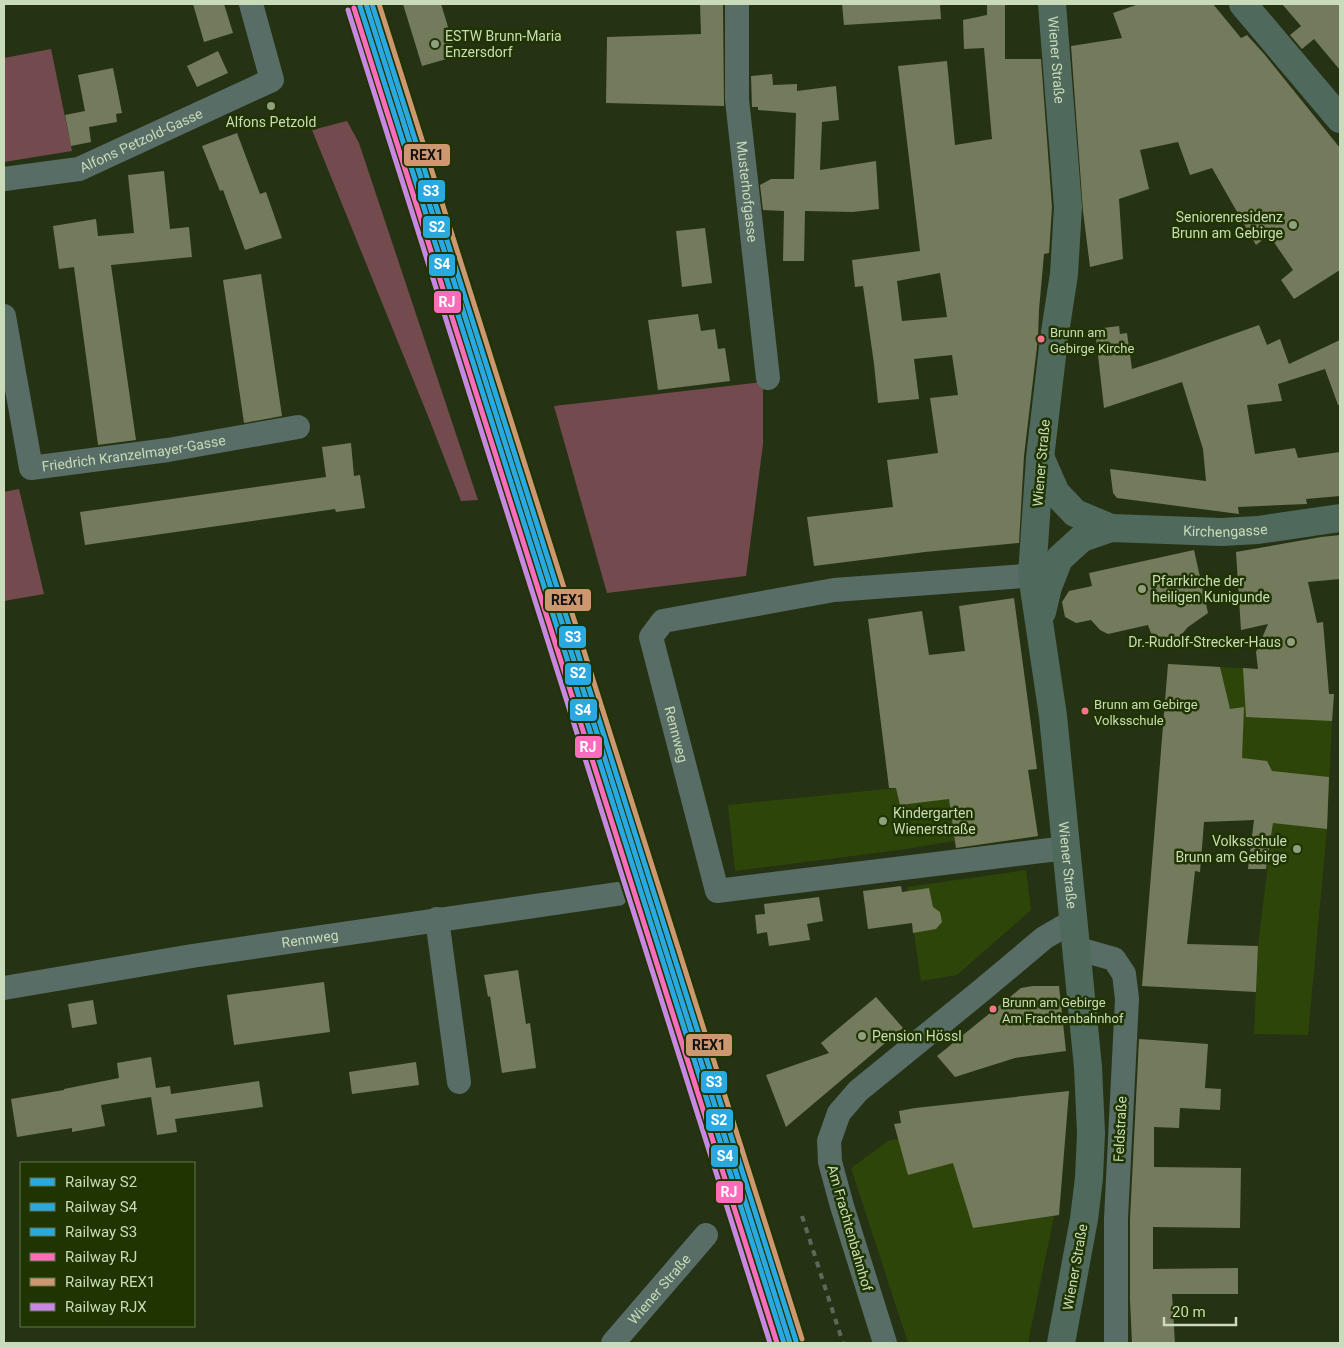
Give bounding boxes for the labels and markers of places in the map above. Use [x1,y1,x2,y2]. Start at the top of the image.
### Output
place label: ESTW Brunn-Maria Enzersdorf [445,28,562,60]
marker: ESTW Brunn-Maria Enzersdorf [429,38,441,50]
marker: Alfons Petzold [265,100,277,112]
place label: Alfons Petzold [226,114,316,130]
place label: Seniorenresidenz Brunn am Gebirge [1171,209,1283,241]
marker: Seniorenresidenz Brunn am Gebirge [1287,219,1299,231]
place label: Brunn am Gebirge Kirche [1050,325,1134,356]
marker: Brunn am Gebirge Kirche [1036,334,1046,344]
place label: Pfarrkirche der heiligen Kunigunde [1152,573,1270,605]
marker: Pfarrkirche der heiligen Kunigunde [1136,583,1148,595]
place label: Dr.-Rudolf-Strecker-Haus [1128,634,1281,650]
marker: Dr.-Rudolf-Strecker-Haus [1285,636,1297,648]
place label: Brunn am Gebirge Volksschule [1094,697,1198,728]
marker: Brunn am Gebirge Volksschule [1080,706,1090,716]
place label: Kindergarten Wienerstraße [893,805,976,837]
marker: Kindergarten Wienerstraße [877,815,889,827]
place label: Volksschule Brunn am Gebirge [1175,833,1287,865]
marker: Volksschule Brunn am Gebirge [1291,843,1303,855]
place label: Brunn am Gebirge Am Frachtenbahnhof [1002,995,1124,1026]
marker: Brunn am Gebirge Am Frachtenbahnhof [988,1004,998,1014]
place label: Pension Hössl [872,1028,962,1044]
marker: Pension Hössl [856,1030,868,1042]

